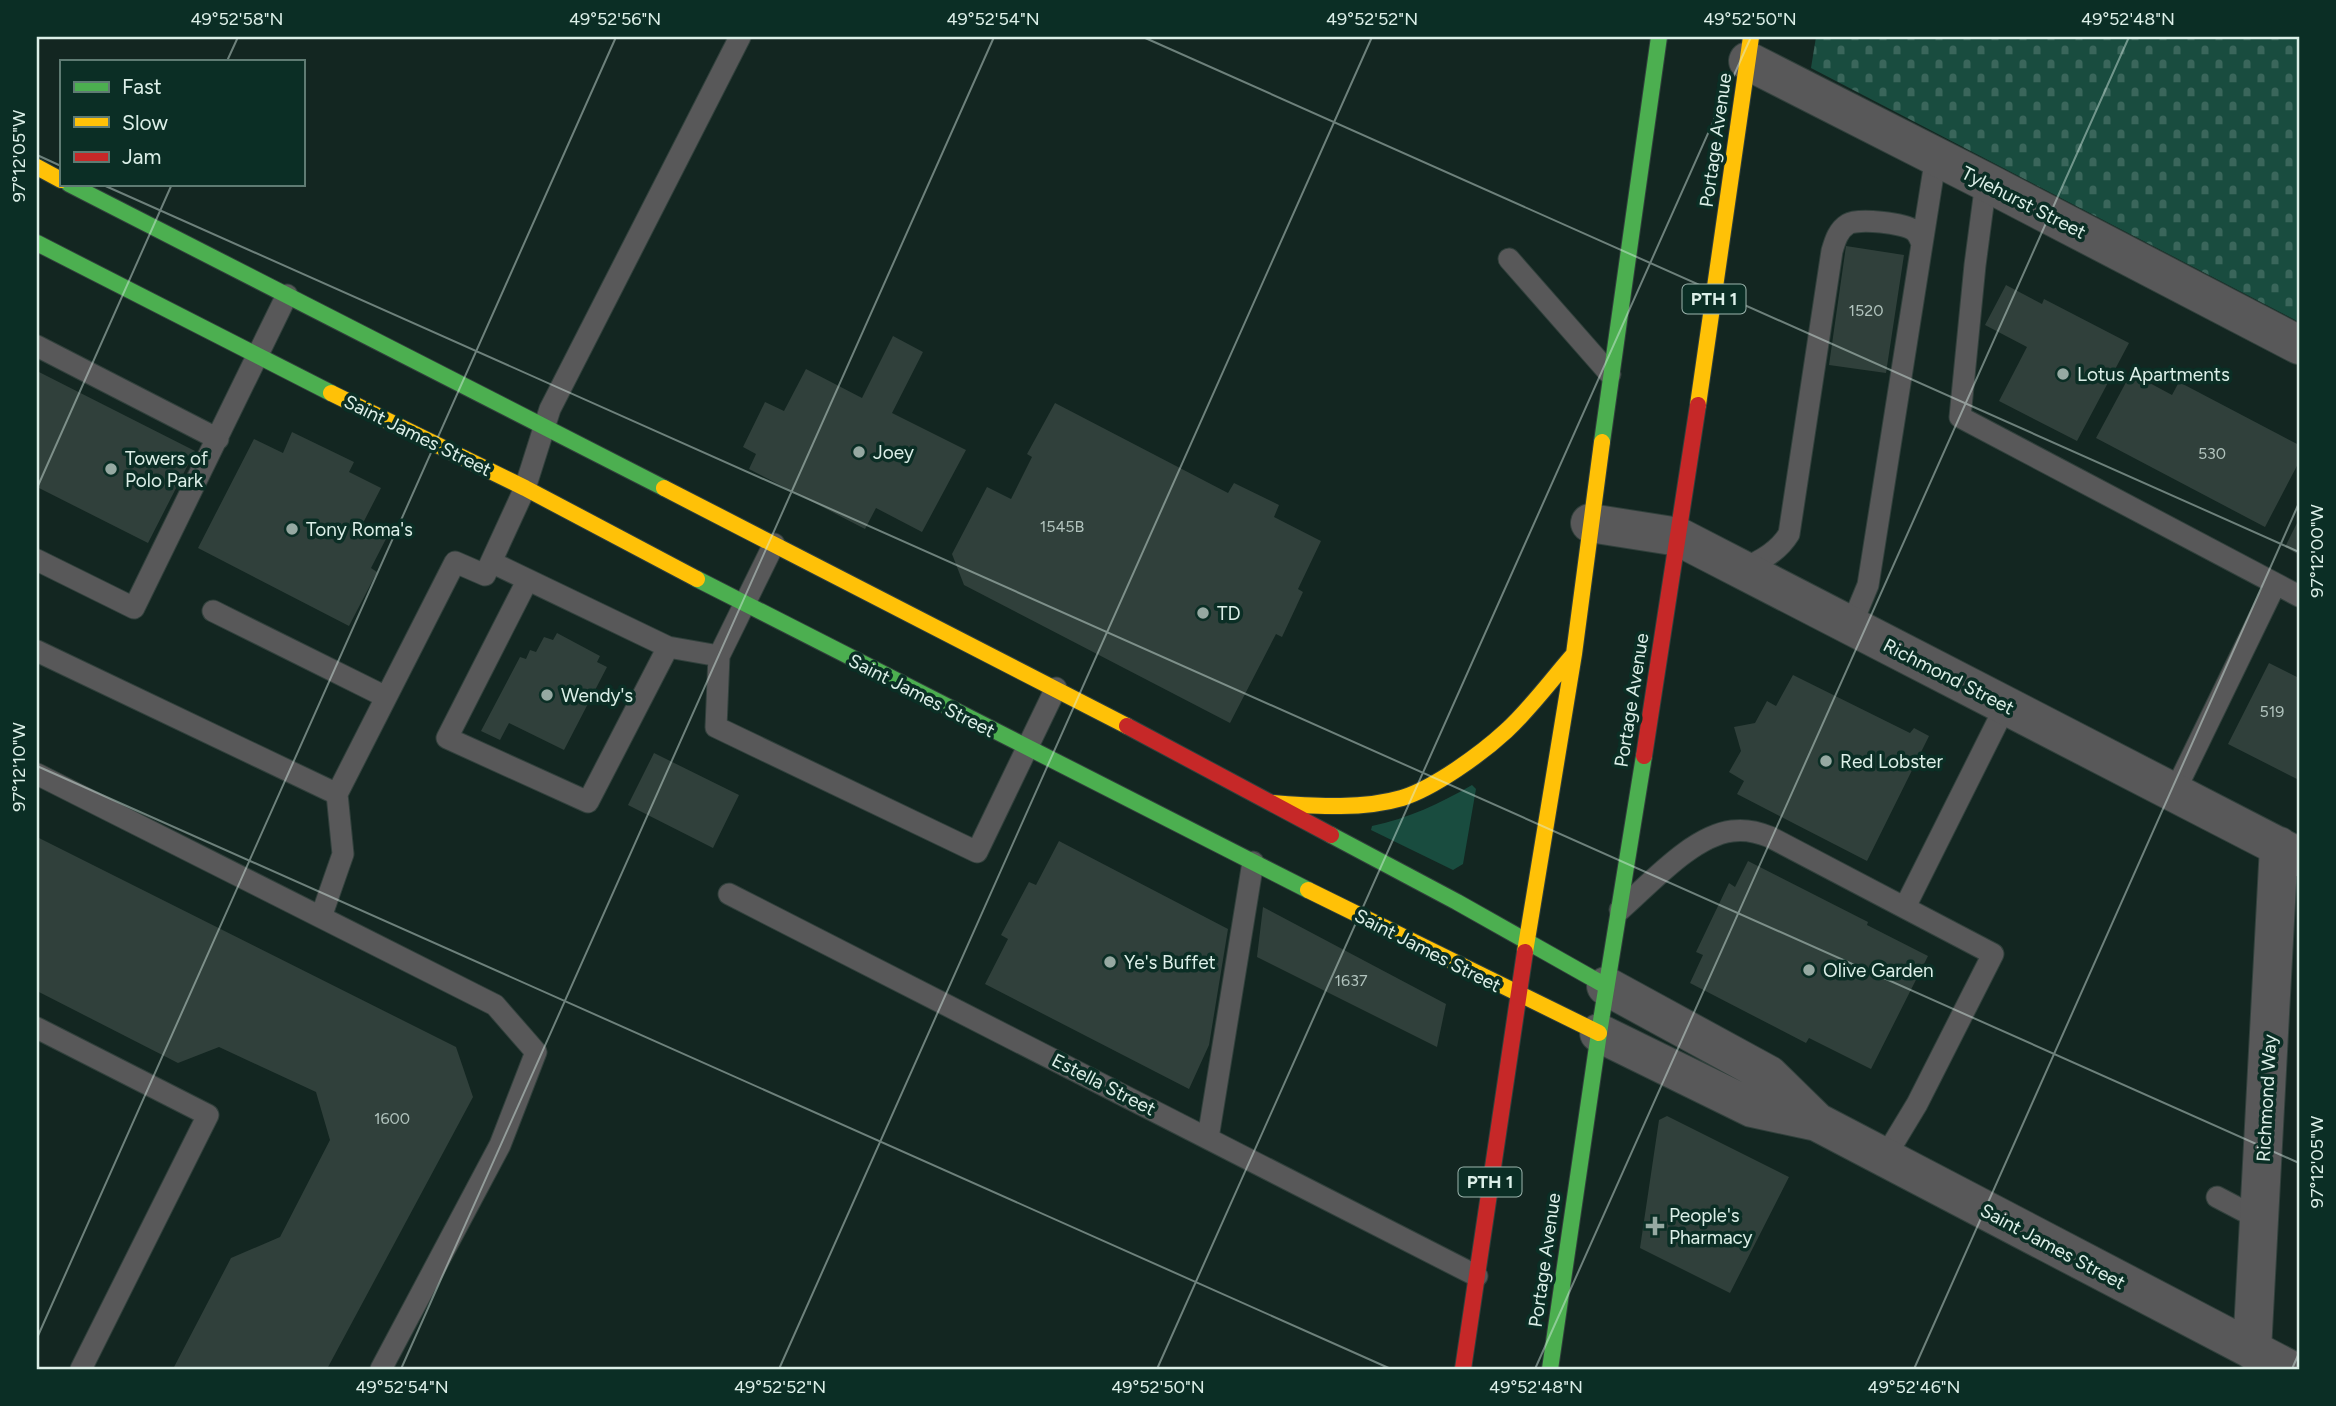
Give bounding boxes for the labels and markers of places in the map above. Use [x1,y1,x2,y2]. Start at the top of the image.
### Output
place label: Lotus Apartments [2077,363,2230,386]
marker: Lotus Apartments [2055,366,2071,382]
place label: Joey [873,441,914,464]
marker: Joey [851,444,867,460]
place label: Towers of Polo Park [125,447,208,492]
marker: Towers of Polo Park [103,461,119,477]
place label: Tony Roma's [306,518,413,541]
marker: Tony Roma's [284,521,300,537]
place label: TD [1217,602,1241,625]
marker: TD [1195,605,1211,621]
place label: Wendy's [561,684,633,707]
marker: Wendy's [539,687,555,703]
place label: Red Lobster [1840,750,1943,773]
marker: Red Lobster [1818,753,1834,769]
place label: Ye's Buffet [1124,951,1216,974]
marker: Ye's Buffet [1102,954,1118,970]
place label: Olive Garden [1823,959,1934,982]
marker: Olive Garden [1801,962,1817,978]
place label: People's Pharmacy [1669,1204,1753,1249]
marker: People's Pharmacy [1647,1218,1663,1234]

